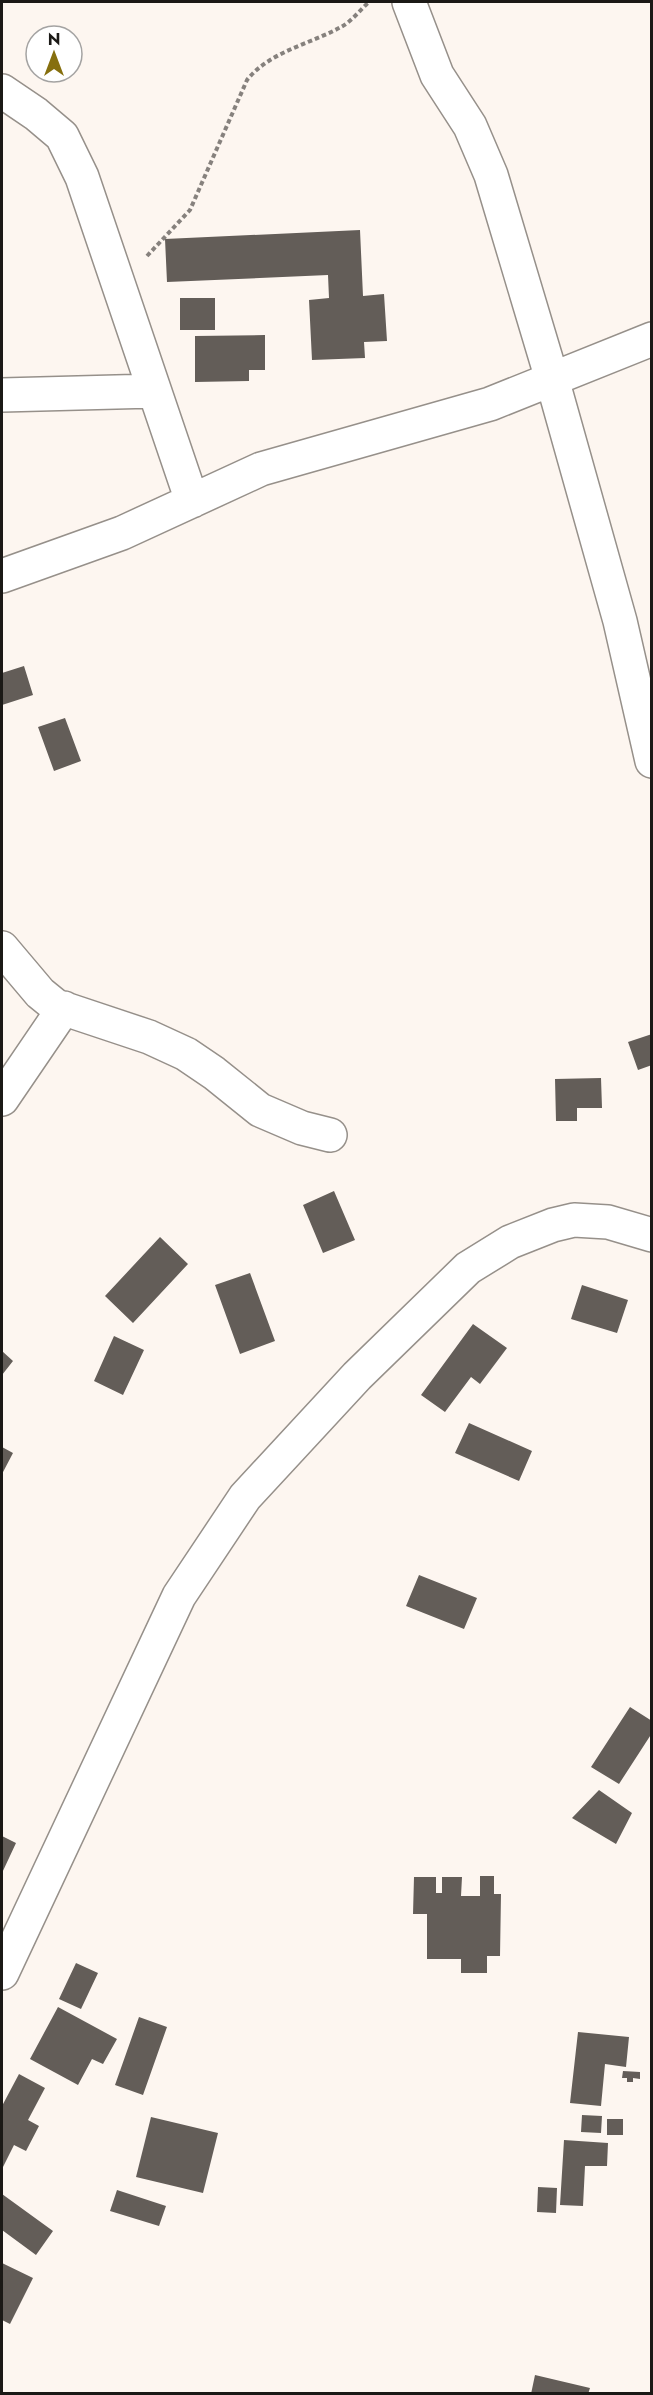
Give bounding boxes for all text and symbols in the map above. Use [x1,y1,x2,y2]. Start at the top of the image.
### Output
north arrow [24,24,84,84]
text: N [48,28,60,51]

